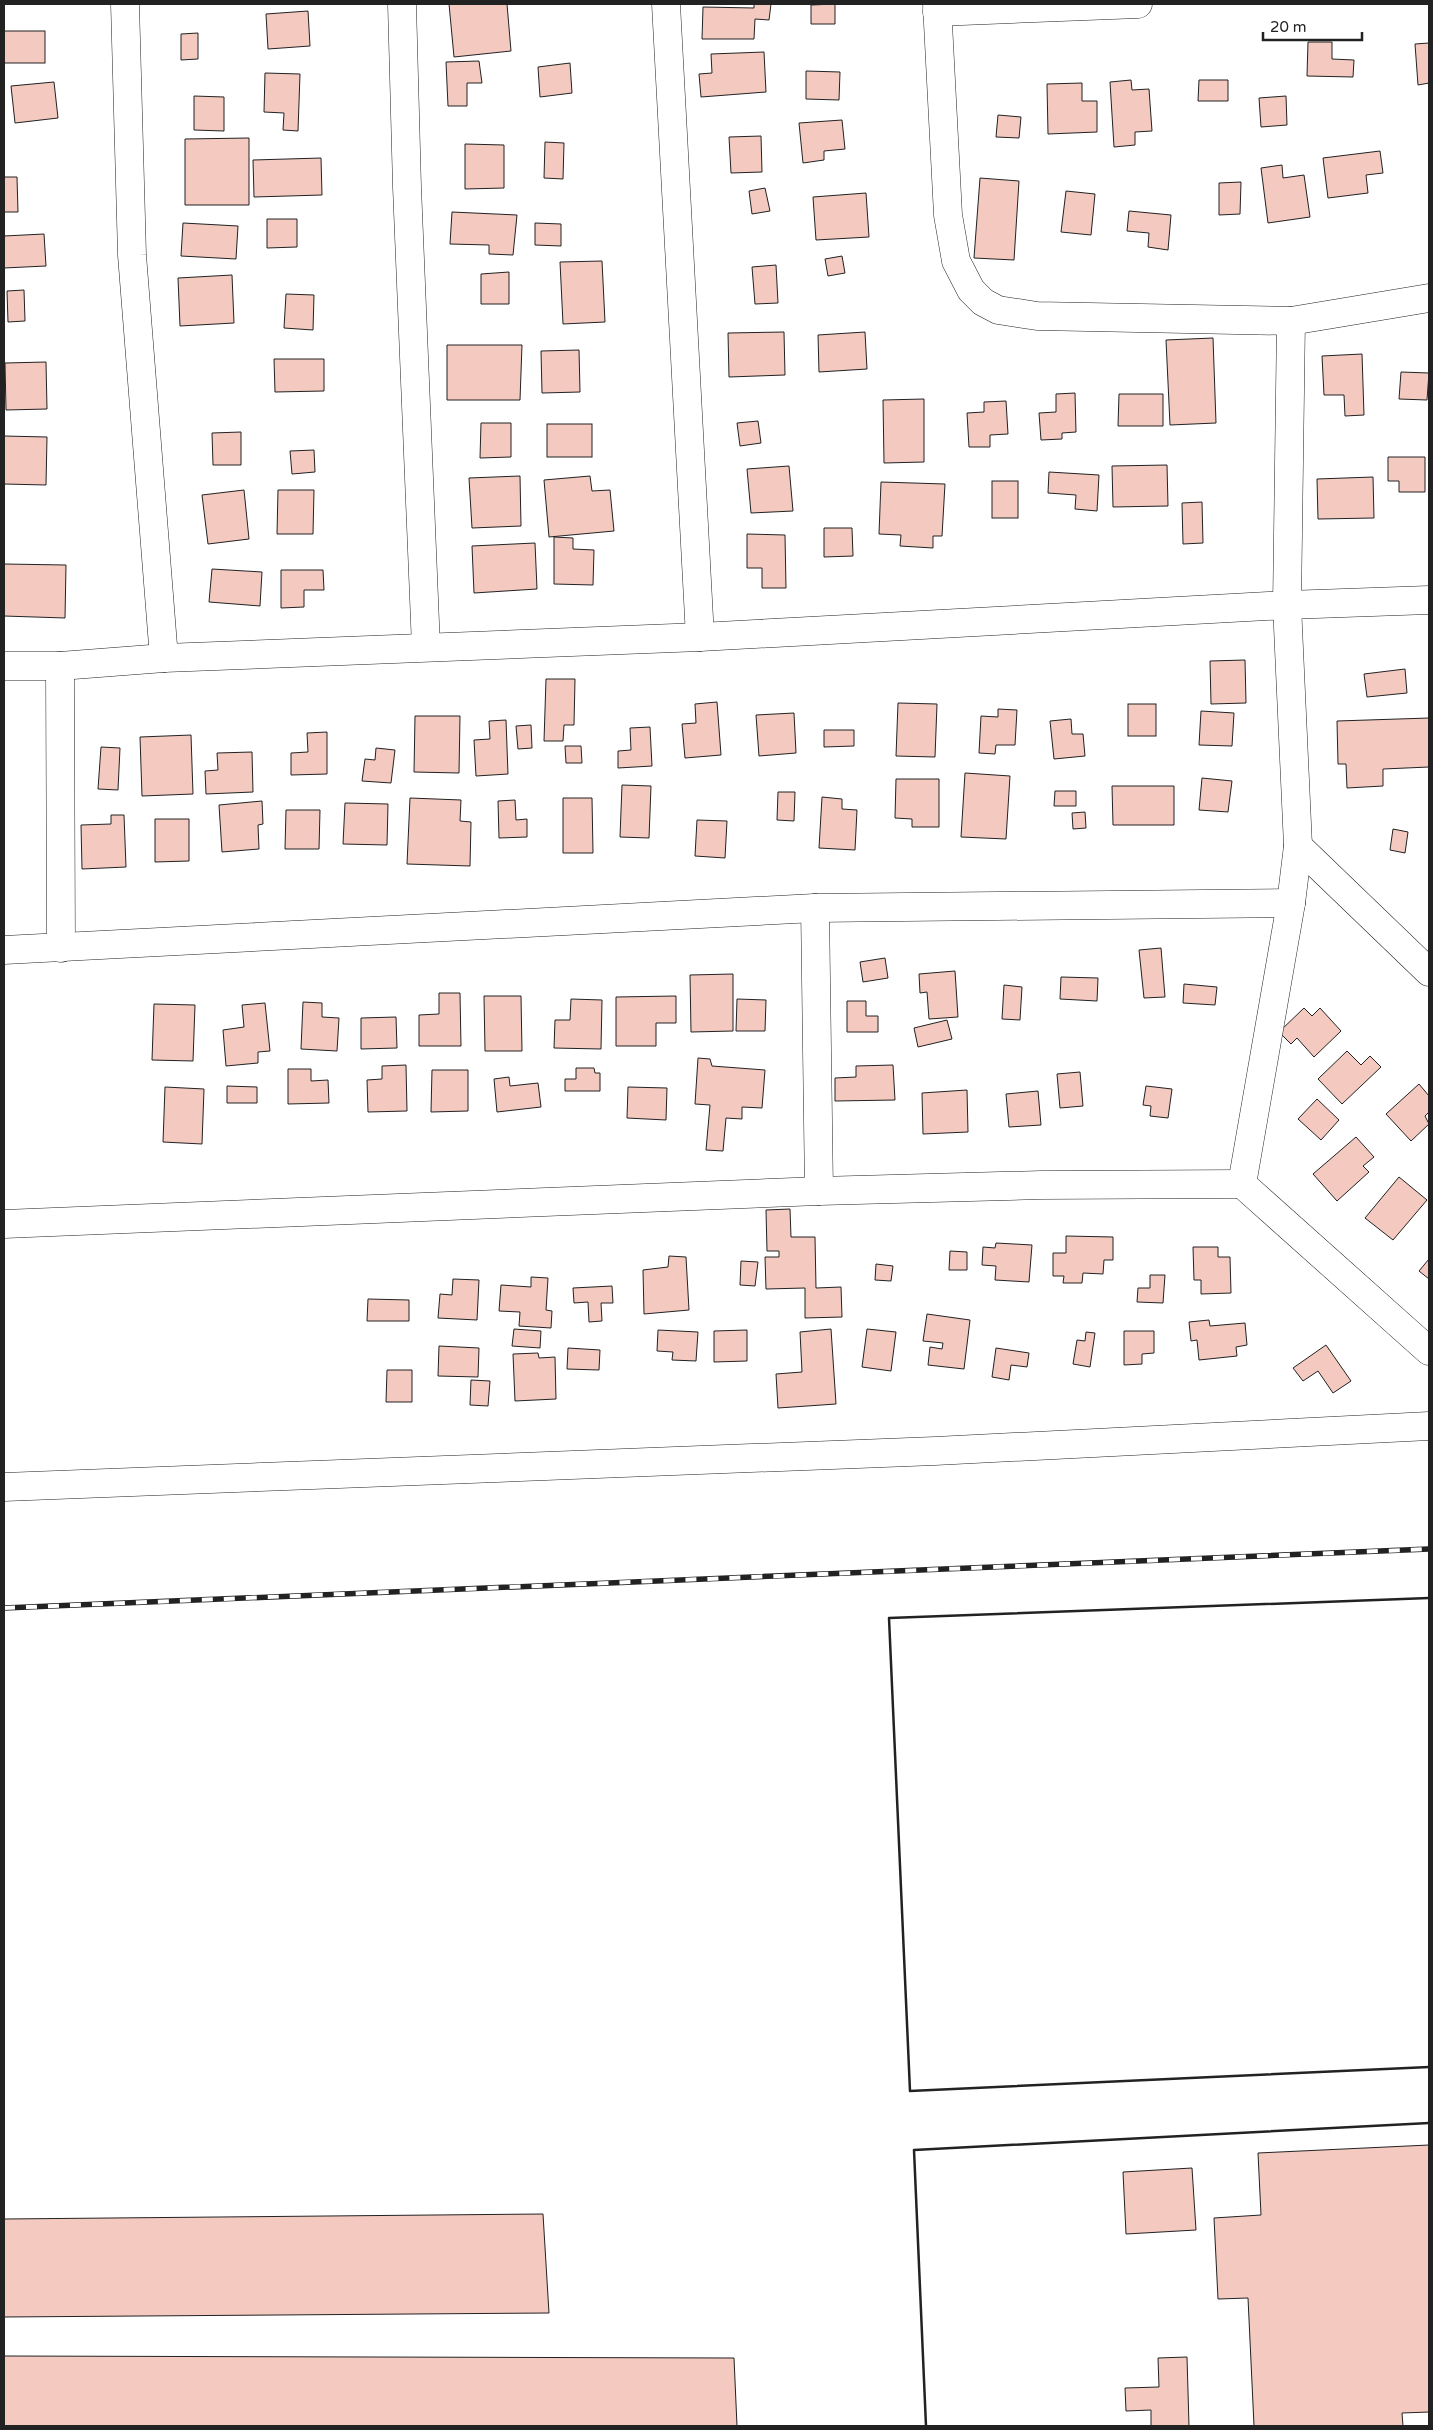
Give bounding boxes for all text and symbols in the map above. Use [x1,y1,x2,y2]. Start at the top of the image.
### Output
scale bar [1263,10,1362,42]
text: 20 m [1270,18,1307,36]

